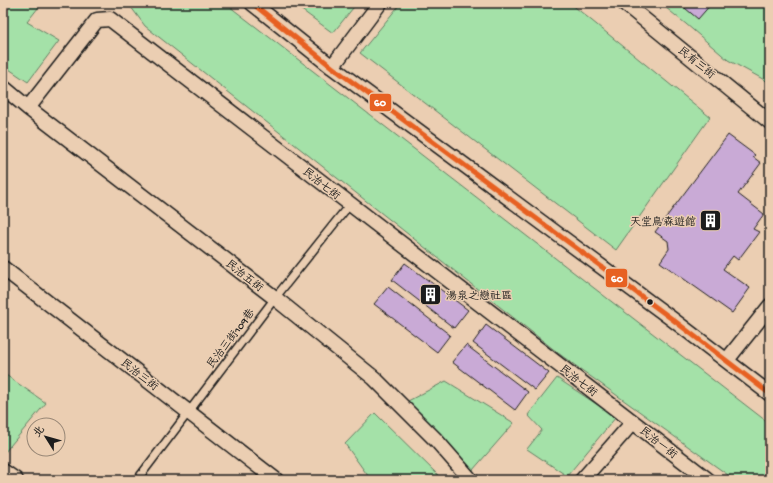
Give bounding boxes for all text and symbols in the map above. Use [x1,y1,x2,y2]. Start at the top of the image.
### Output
street label: 民有三街 [675,44,718,83]
line badge: 60 [369,93,392,112]
text: 60 [374,98,387,110]
street label: 民治七街 [300,166,343,203]
building icon: 天堂鳥森遊館 [698,208,724,234]
place label: 天堂鳥森遊館 [630,215,696,229]
street label: 民治五街 [223,258,266,295]
line badge: 60 [605,268,628,288]
text: 60 [611,274,624,286]
building icon: 湯泉之戀社區 [417,282,443,308]
place label: 湯泉之戀社區 [446,290,512,303]
unlabelled marker [645,297,655,307]
street label: 民治三街109巷 [205,307,258,371]
street label: 民治三街 [118,357,161,394]
street label: 民治七街 [557,363,600,400]
north arrow [26,417,66,457]
text: 北 [32,424,48,440]
street label: 民治一街 [637,425,680,462]

